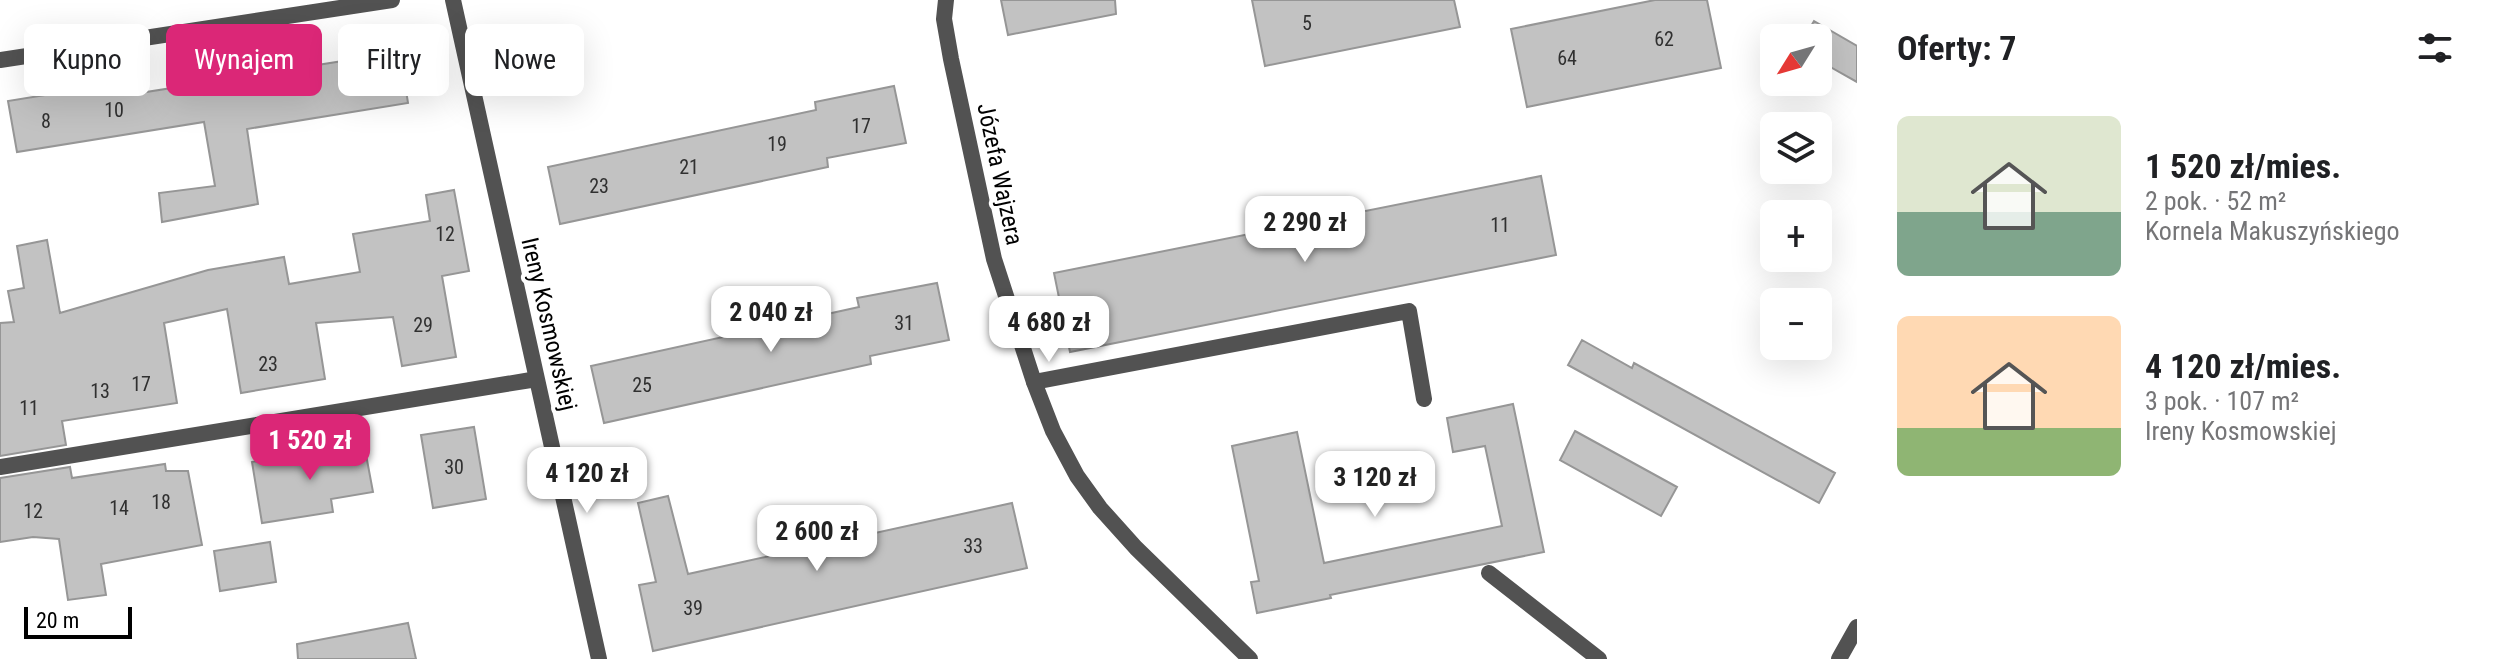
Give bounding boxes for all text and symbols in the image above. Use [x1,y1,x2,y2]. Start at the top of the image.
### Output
house number: 5 [1302,11,1312,35]
chip: Kupno [24,24,150,96]
chip: Wynajem [166,24,322,96]
chip: Filtry [338,24,449,96]
chip: Nowe [465,24,584,96]
north arrow [1760,24,1832,96]
map controls [1760,24,1832,360]
icon: filters [2413,26,2457,70]
house number: 62 [1654,27,1674,51]
text: Oferty: 7 [1897,28,2017,68]
house number: 64 [1557,46,1577,70]
house number: 10 [104,98,124,122]
street label: Józefa Wajzera [971,100,1029,248]
house number: 8 [41,109,51,133]
button: layers [1760,112,1832,184]
house number: 17 [851,114,871,138]
house number: 19 [767,132,787,156]
text: 1 520 zł/mies. [2145,146,2341,186]
icon: home [1961,148,2057,244]
house number: 21 [679,155,699,179]
house number: 23 [589,174,609,198]
text: 2 pok. · 52 m² [2145,186,2286,216]
pin: 2 290 zł [1222,196,1388,264]
button: + [1760,200,1832,272]
text: 2 290 zł [1263,207,1347,237]
house number: 11 [1490,213,1510,237]
text: Kornela Makuszyńskiego [2145,216,2400,246]
house number: 12 [435,222,455,246]
street label: Ireny Kosmowskiej [515,235,583,413]
pin: 2 040 zł [688,286,854,354]
button: − [1760,288,1832,360]
pin: 4 680 zł [966,296,1132,364]
text: 2 040 zł [729,297,813,327]
text: 4 680 zł [1007,307,1091,337]
house number: 31 [894,311,914,335]
house number: 29 [413,313,433,337]
text: 4 120 zł/mies. [2145,346,2341,386]
icon: home [1961,348,2057,444]
house number: 23 [258,352,278,376]
house number: 17 [131,372,151,396]
house number: 25 [632,373,652,397]
house number: 13 [90,379,110,403]
text: 3 pok. · 107 m² [2145,386,2299,416]
house number: 11 [19,396,39,420]
pin: 1 520 zł [227,414,393,482]
text: Ireny Kosmowskiej [2145,416,2337,446]
text: 1 520 zł [268,425,352,455]
pin: 4 120 zł [504,447,670,515]
pin: 3 120 zł [1292,451,1458,519]
house number: 30 [444,455,464,479]
text: 4 120 zł [545,458,629,488]
text: 3 120 zł [1333,462,1417,492]
house number: 18 [151,490,171,514]
house number: 14 [109,496,129,520]
house number: 12 [23,499,43,523]
pin: 2 600 zł [734,505,900,573]
text: 2 600 zł [775,516,859,546]
house number: 33 [963,534,983,558]
house number: 39 [683,596,703,620]
scale bar [24,603,132,639]
text: 20 m [36,608,79,633]

